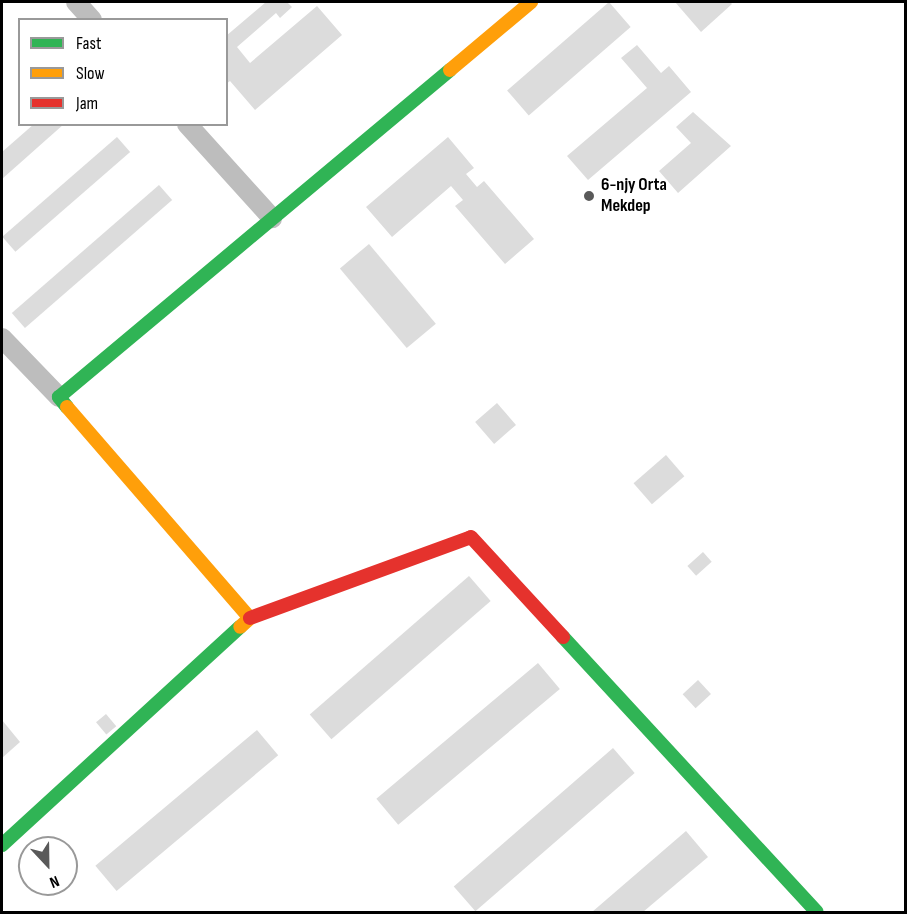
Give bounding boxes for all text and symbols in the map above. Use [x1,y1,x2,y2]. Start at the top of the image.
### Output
legend [18,18,228,126]
text: Fast [76,33,101,54]
text: Slow [76,63,105,84]
text: Jam [76,93,98,114]
place label: 6-njy Orta Mekdep [601,175,667,218]
marker: 6-njy Orta Mekdep [582,189,596,203]
north arrow [18,836,78,896]
text: N [47,871,62,892]

